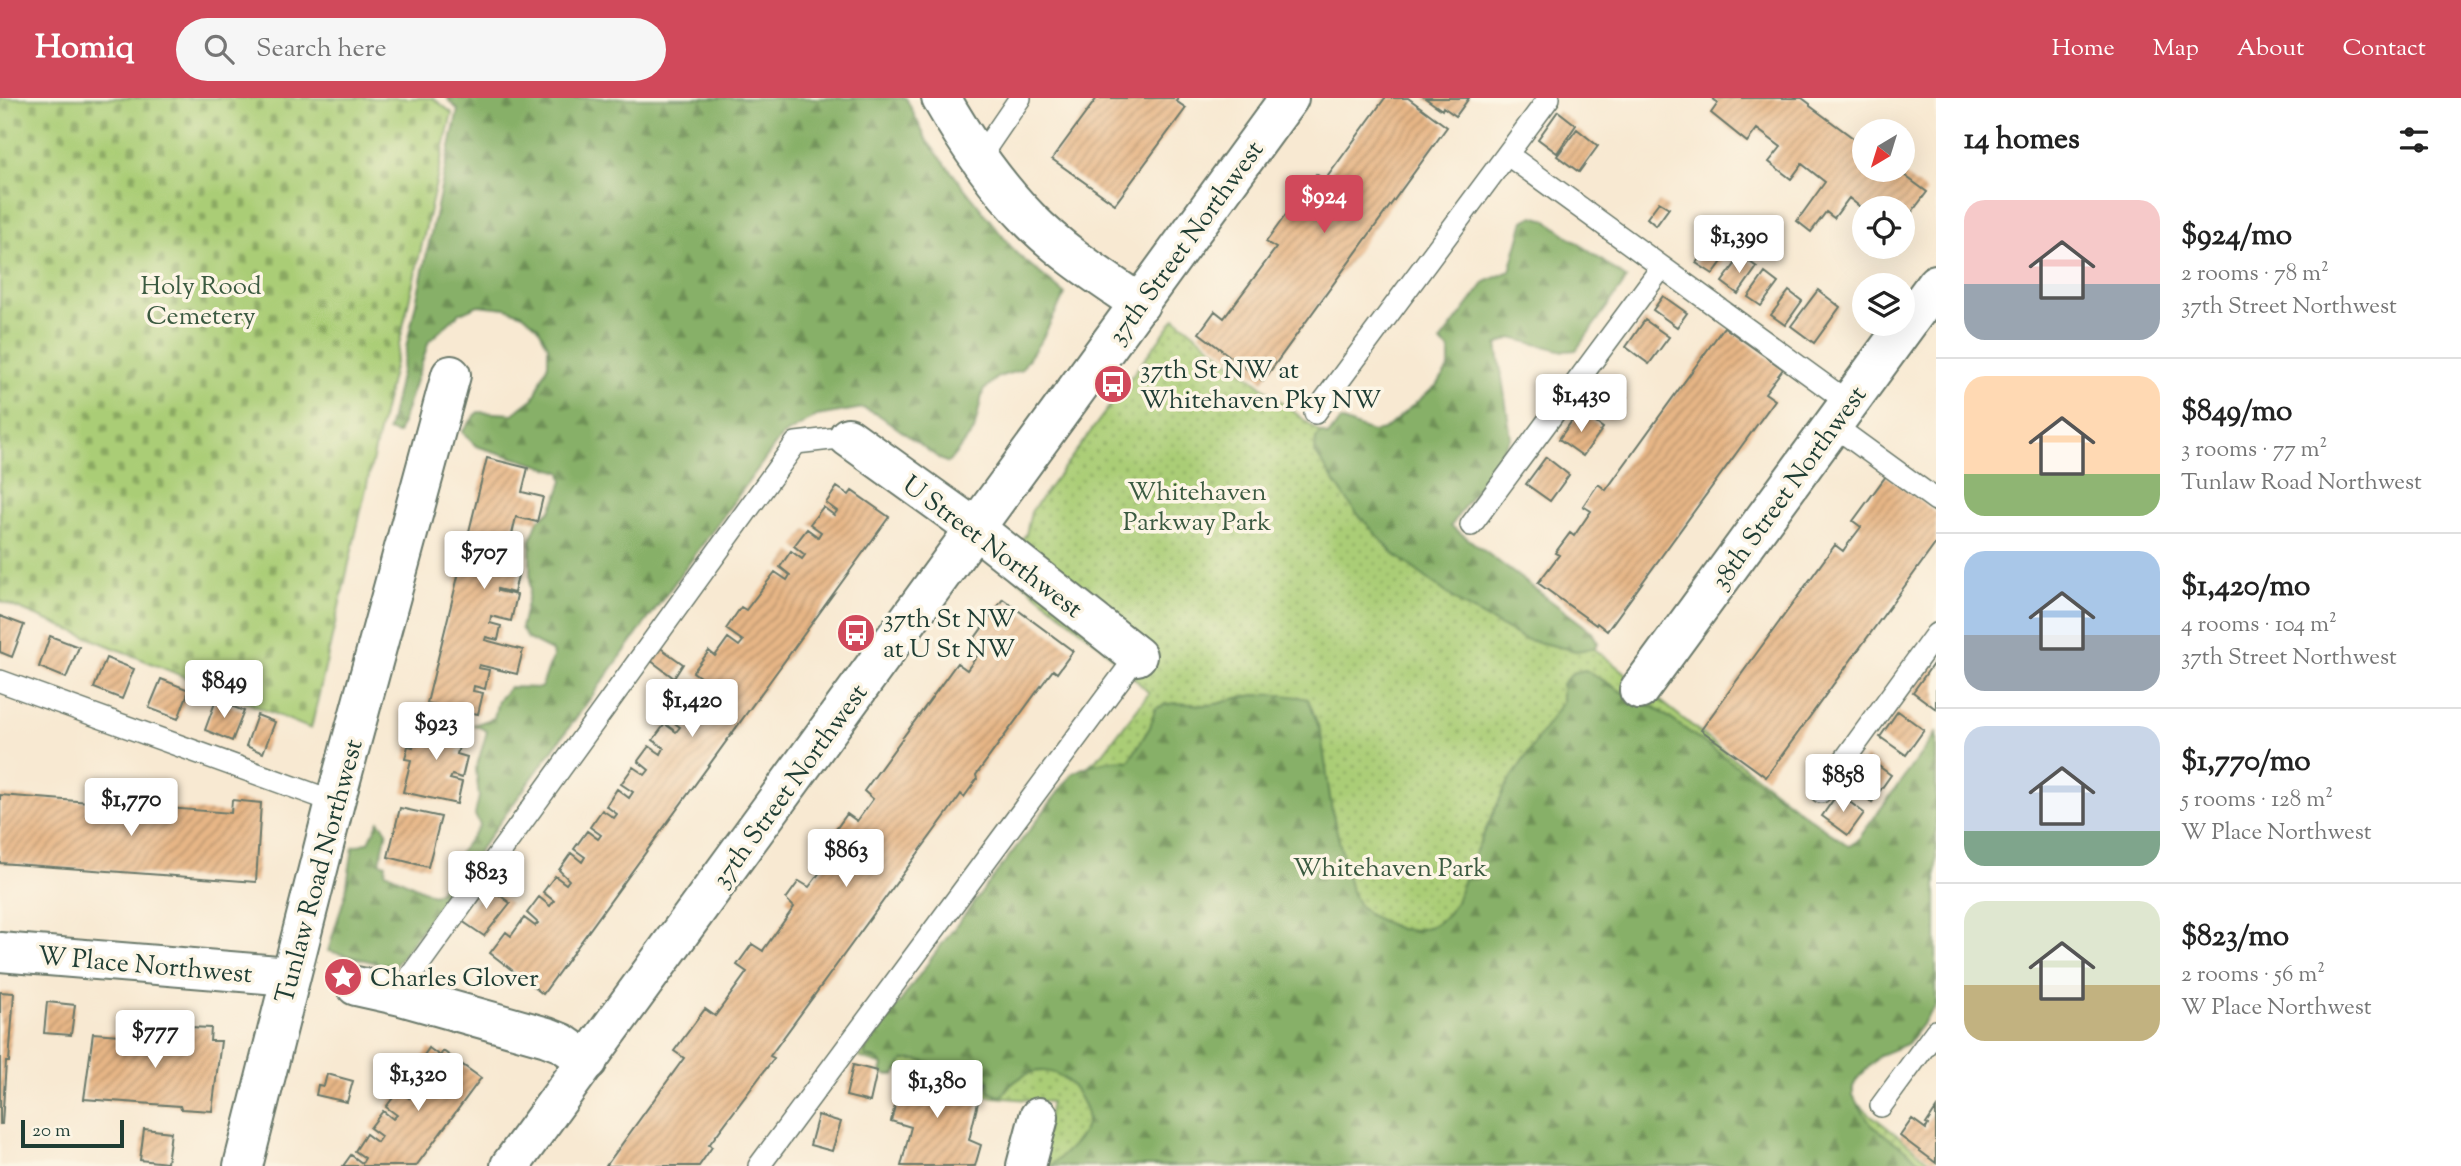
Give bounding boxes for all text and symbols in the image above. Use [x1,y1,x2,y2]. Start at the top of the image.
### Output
search box [176,18,666,81]
text: Homiq [35,25,134,73]
icon: search [200,30,238,68]
text: Search here [256,31,387,68]
text: Home [2052,32,2115,66]
text: Map [2153,32,2199,66]
text: About [2237,32,2304,66]
text: Contact [2342,32,2426,66]
north arrow [1852,119,1914,182]
map controls [1852,119,1915,336]
text: 14 homes [1964,119,2080,162]
icon: filters [2395,121,2433,159]
street label: 37th Street Northwest [1100,134,1274,353]
pin: $924 [1283,176,1365,235]
text: $924 [1301,181,1347,214]
button: locate [1852,196,1915,259]
text: $924/mo [2181,215,2292,258]
pin: $1,390 [1682,216,1796,275]
text: $1,390 [1710,221,1768,254]
icon: home [2020,228,2104,312]
text: 2 rooms · 78 m² [2181,258,2329,291]
park label: Holy Rood Cemetery [140,269,262,336]
button: layers [1852,273,1915,336]
text: 37th Street Northwest [2181,291,2397,324]
place label: 37th St NW at Whitehaven Pky NW [1140,353,1382,420]
bus stop icon: 37th St NW at Whitehaven Pky NW [1092,363,1134,405]
pin: $1,430 [1524,374,1638,434]
street label: 38th Street Northwest [1703,379,1877,598]
text: $1,430 [1552,380,1610,413]
text: $849/mo [2181,391,2292,434]
icon: home [2020,404,2104,488]
text: 3 rooms · 77 m² [2181,434,2327,467]
text: Tunlaw Road Northwest [2181,467,2422,500]
street label: U Street Northwest [893,468,1090,628]
park label: Whitehaven Parkway Park [1123,475,1271,542]
pin: $707 [443,532,525,591]
text: $707 [460,537,508,570]
text: $1,420/mo [2181,566,2310,609]
icon: home [2020,579,2104,663]
place label: 37th St NW at U St NW [883,602,1016,669]
text: 4 rooms · 104 m² [2181,609,2337,642]
bus stop icon: 37th St NW at U St NW [835,612,877,654]
text: 37th Street Northwest [2181,642,2397,675]
pin: $849 [183,660,265,720]
text: $849 [201,666,247,699]
street label: 37th Street Northwest [704,677,878,896]
pin: $1,420 [635,680,749,739]
text: $1,420 [662,685,722,718]
pin: $923 [395,702,477,762]
text: $923 [414,708,458,741]
street label: Tunlaw Road Northwest [267,735,374,1008]
text: $1,770/mo [2181,741,2311,784]
pin: $858 [1802,754,1884,814]
icon: home [2020,754,2104,838]
text: $858 [1821,760,1865,793]
pin: $1,770 [74,778,188,838]
text: $1,770 [101,784,161,817]
text: 5 rooms · 128 m² [2181,784,2333,817]
text: W Place Northwest [2181,817,2372,850]
pin: $863 [805,830,887,889]
text: $863 [824,835,868,868]
park label: Whitehaven Park [1293,851,1487,888]
pin: $823 [445,852,527,911]
text: $823 [464,857,508,890]
text: $823/mo [2181,916,2289,959]
icon: home [2020,929,2104,1013]
street label: W Place Northwest [36,939,254,994]
place icon: Charles Glover [322,956,364,998]
text: 2 rooms · 56 m² [2181,959,2325,992]
place label: Charles Glover [370,961,539,998]
text: W Place Northwest [2181,992,2372,1025]
pin: $777 [114,1010,196,1070]
text: $777 [132,1016,178,1049]
pin: $1,320 [361,1054,475,1113]
text: $1,320 [389,1059,447,1092]
pin: $1,380 [880,1060,994,1120]
text: $1,380 [908,1066,966,1099]
scale bar [21,1117,124,1149]
text: 20 m [32,1118,71,1145]

